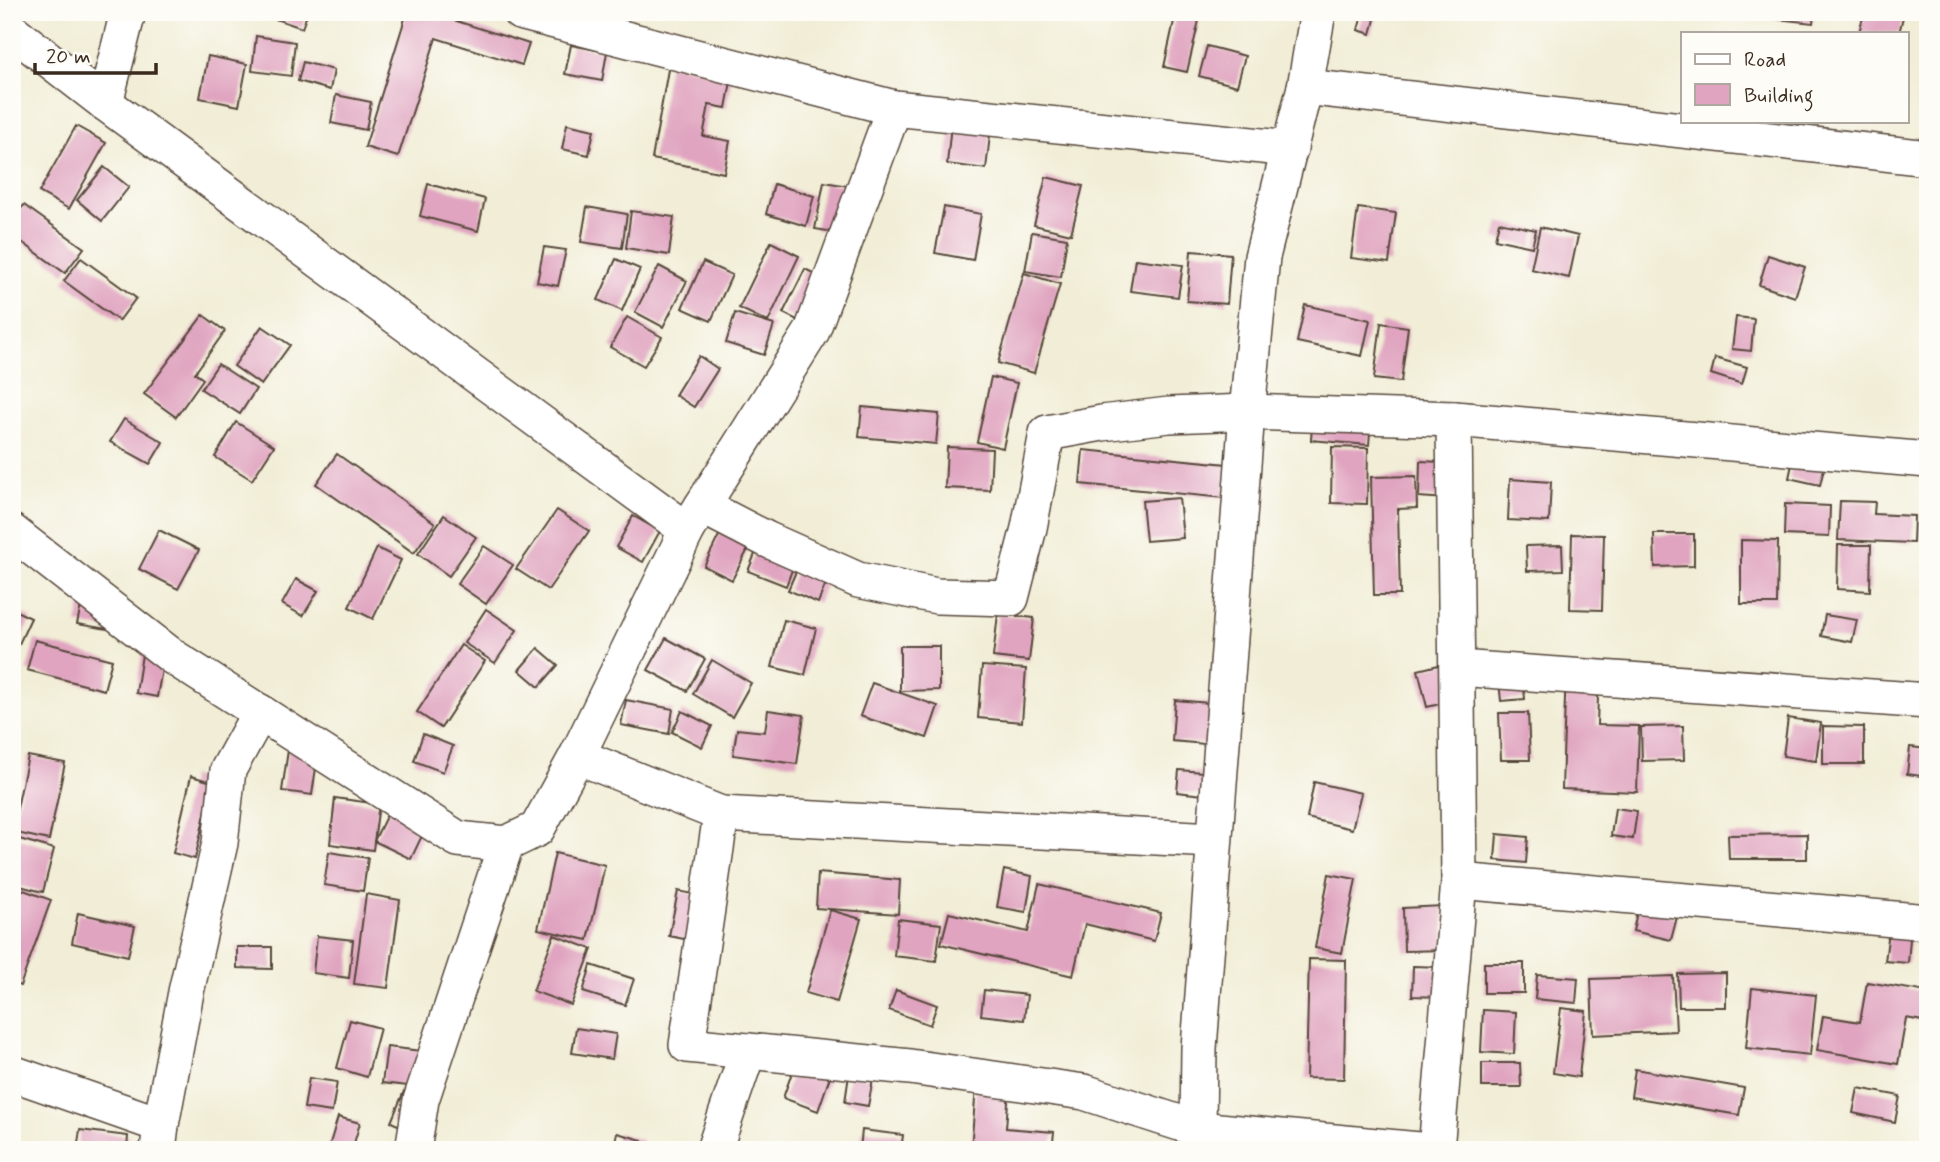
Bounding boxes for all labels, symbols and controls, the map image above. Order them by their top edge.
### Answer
scale bar [35,32,156,76]
legend [1681,32,1909,122]
text: 20 m [46,43,91,71]
text: Road [1744,46,1786,74]
text: Building [1744,82,1814,112]

